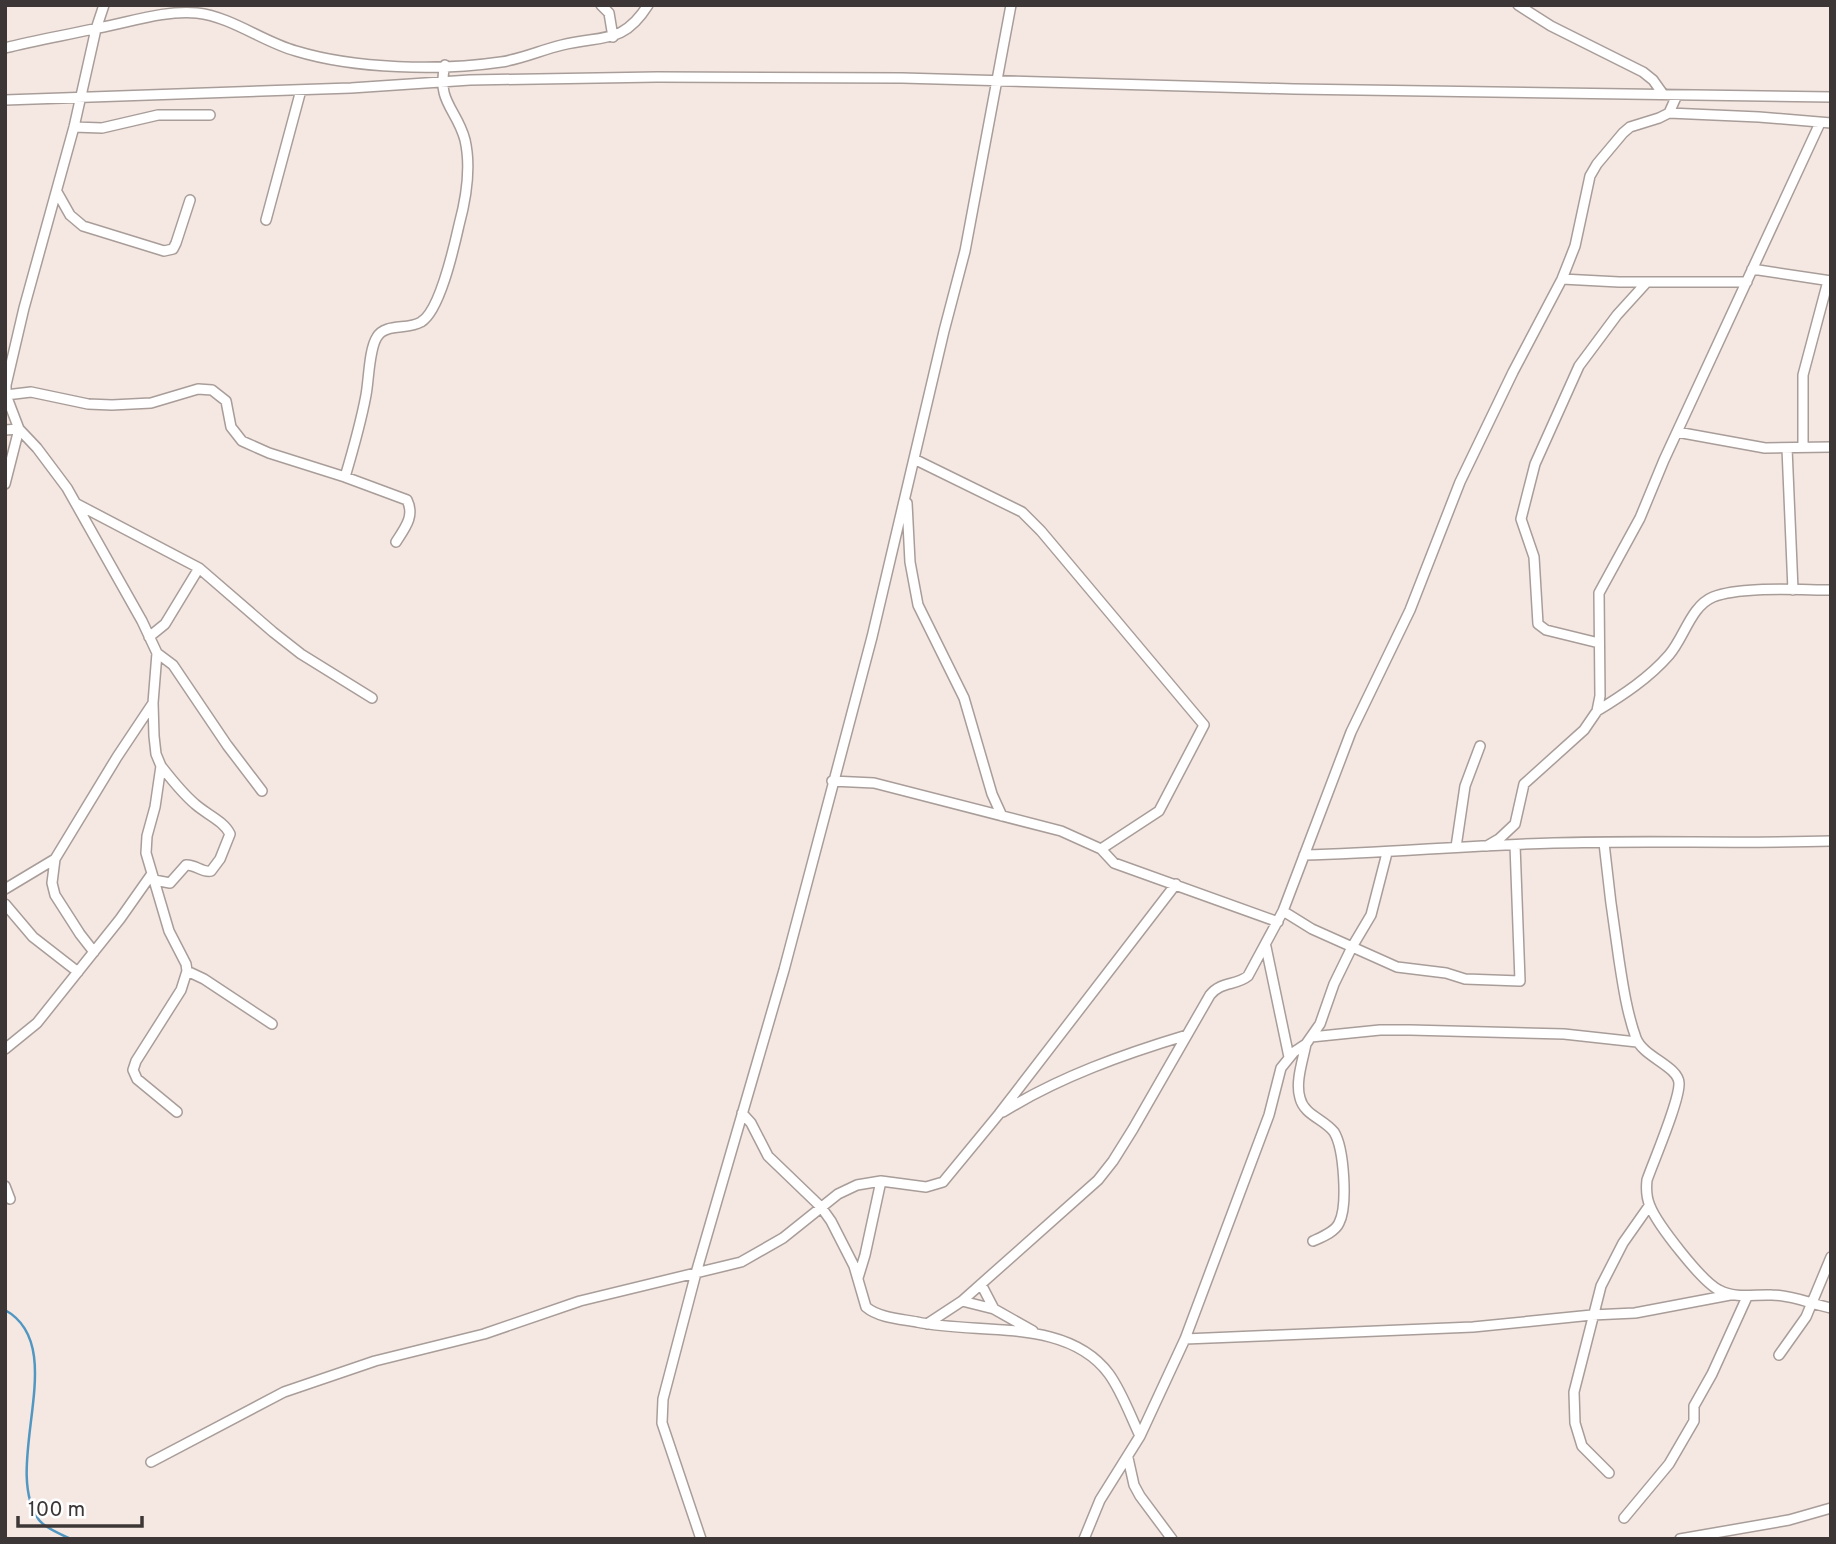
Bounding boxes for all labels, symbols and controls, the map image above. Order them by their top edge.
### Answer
scale bar [18,1484,142,1528]
text: 100 m [28,1497,85,1524]

